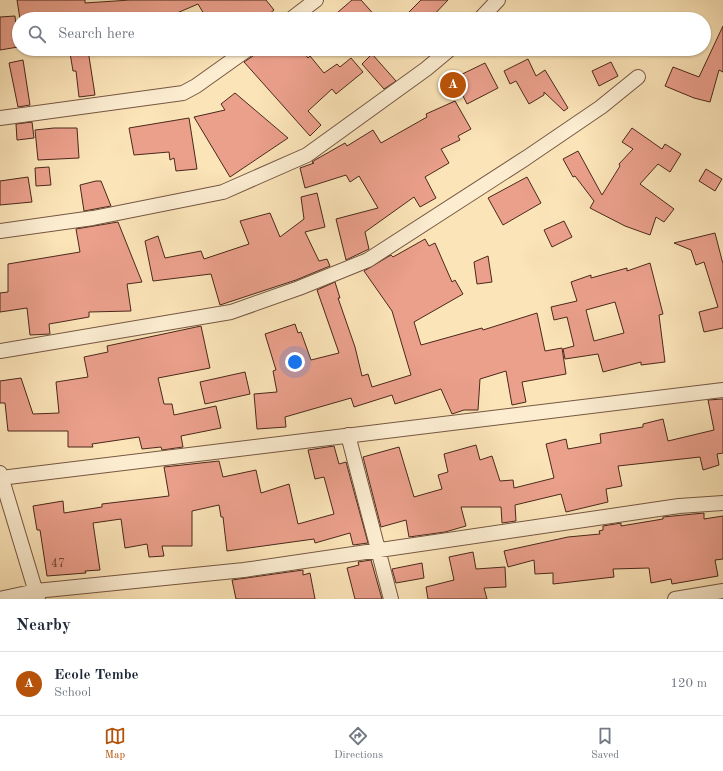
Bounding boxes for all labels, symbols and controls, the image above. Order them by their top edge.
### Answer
search box [12,12,711,56]
icon: search [26,23,48,45]
text: Search here [58,27,135,42]
pin: A [440,70,466,100]
your location [285,352,305,372]
house number: 47 [51,558,65,570]
text: Nearby [16,617,71,634]
text: Ecole Tembe [54,668,139,683]
text: A [24,677,34,690]
text: 120 m [670,677,707,690]
text: School [54,686,91,699]
tab: Map [104,725,126,763]
tab: Directions [334,725,383,763]
tab: Saved [591,725,619,763]

